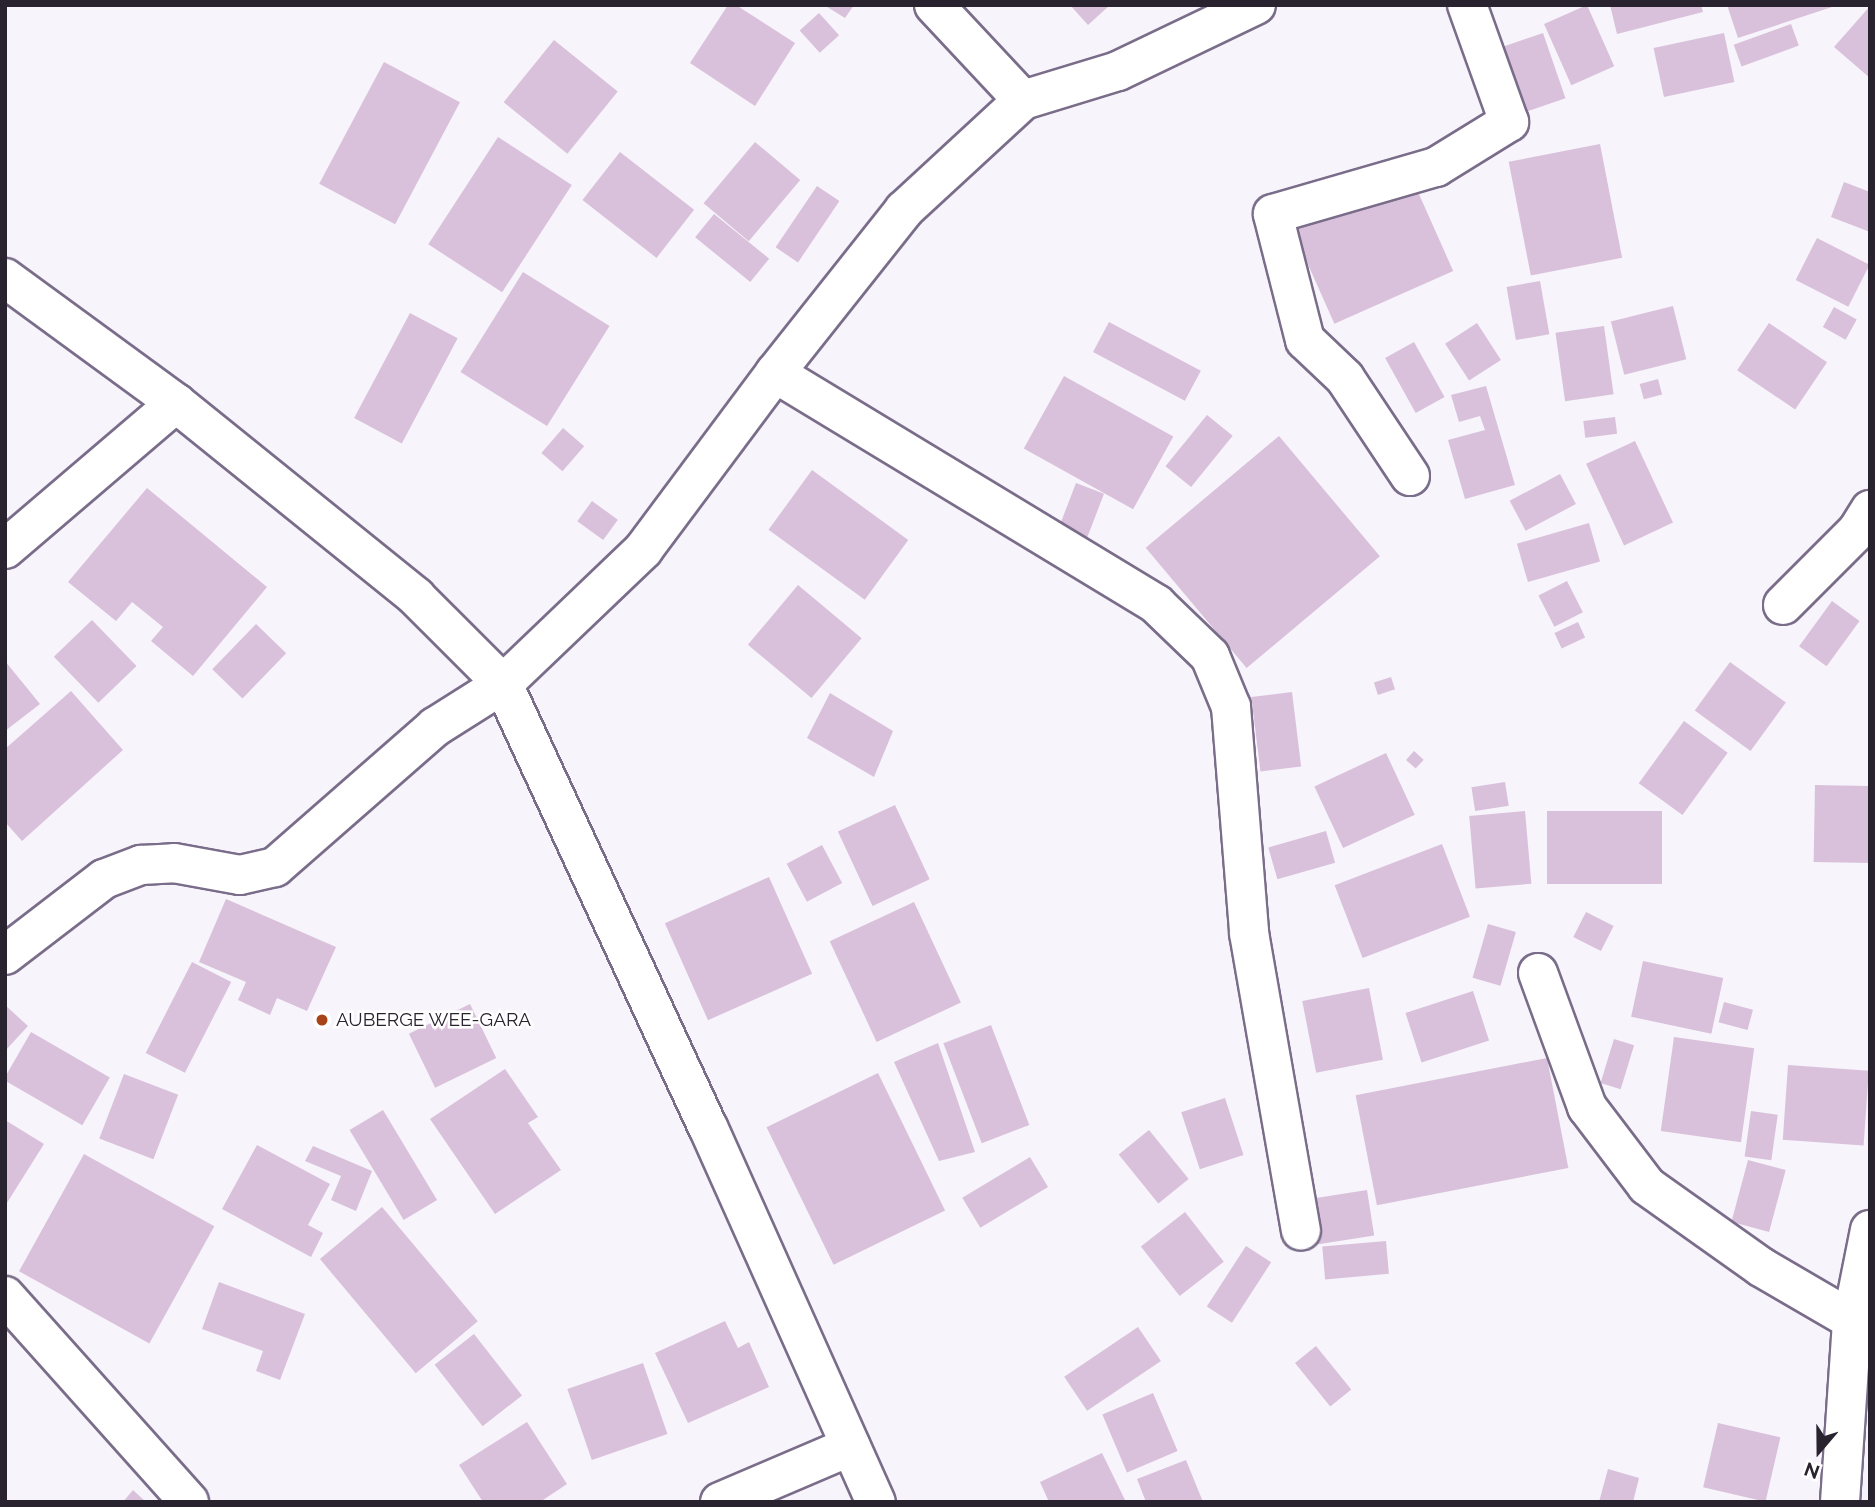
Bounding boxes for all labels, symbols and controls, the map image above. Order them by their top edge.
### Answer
place label: AUBERGE WEE-GARA [336,1009,532,1031]
marker: AUBERGE WEE-GARA [314,1012,330,1028]
north arrow [1784,1416,1854,1486]
text: N [1801,1458,1822,1484]

